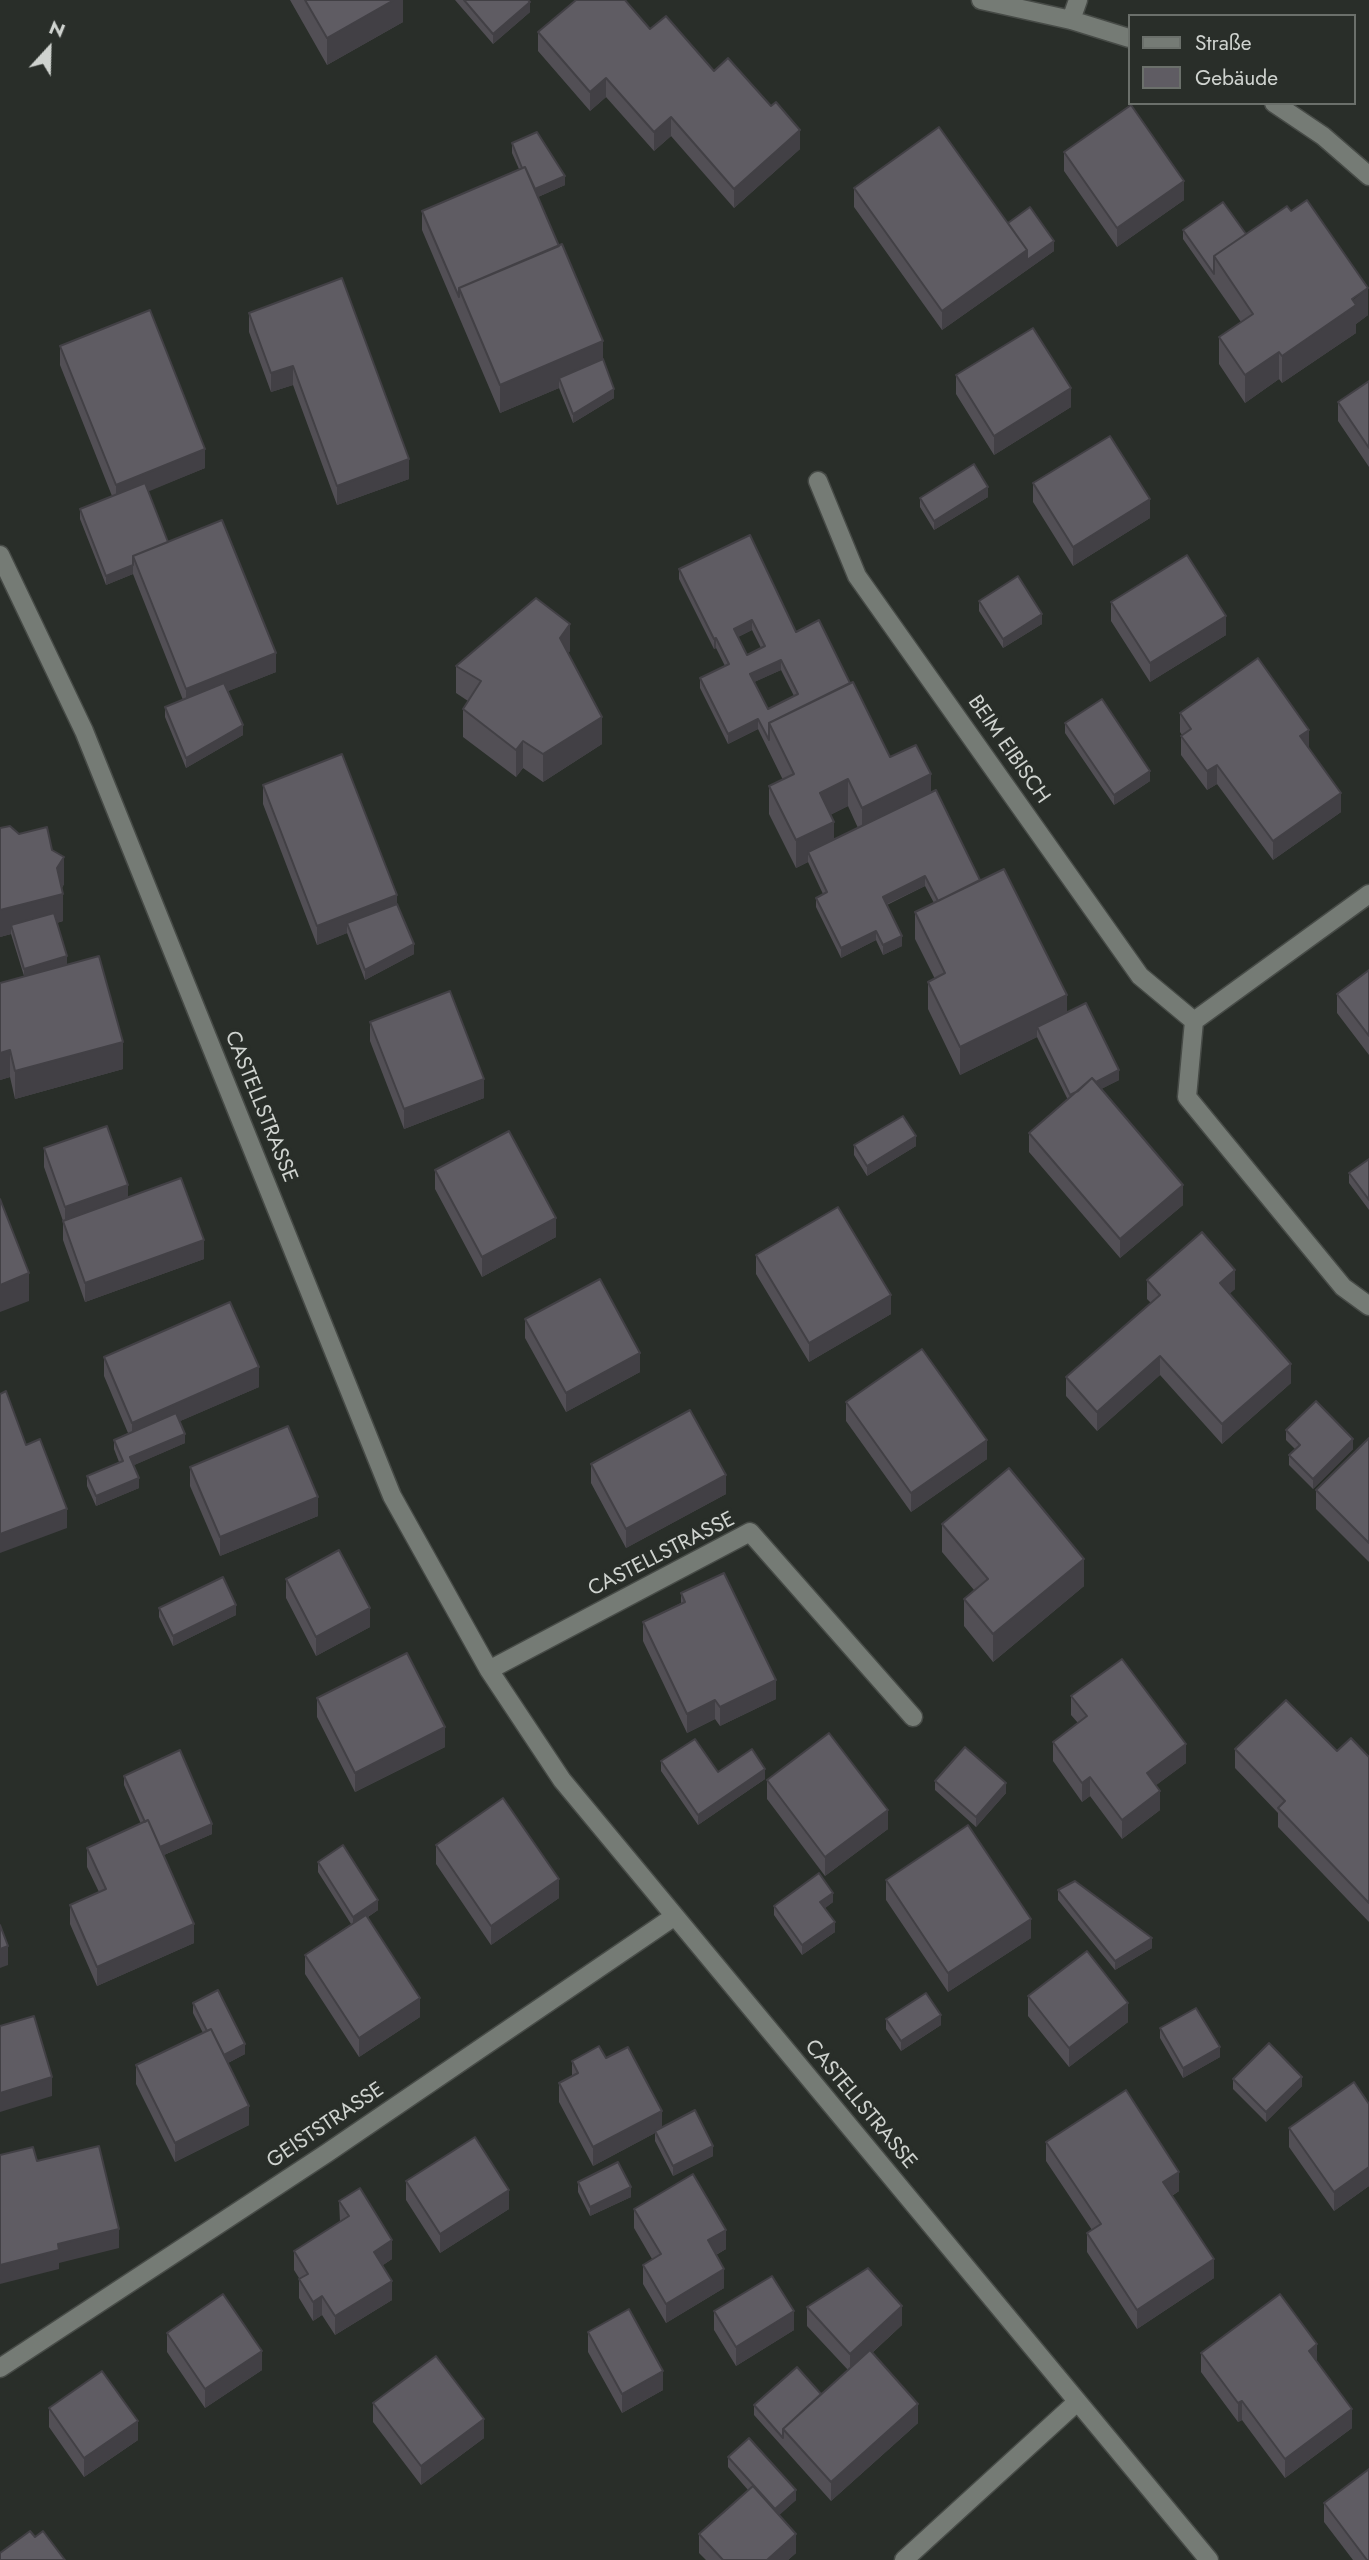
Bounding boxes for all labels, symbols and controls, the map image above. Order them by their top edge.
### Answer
north arrow [14,14,84,84]
text: N [45,14,69,44]
legend [1128,14,1355,105]
text: Straße [1195,28,1252,58]
text: Gebäude [1195,63,1278,93]
street label: BEIM EIBISCH [961,691,1055,809]
street label: CASTELLSTRASSE [218,1028,302,1186]
street label: CASTELLSTRASSE [585,1507,739,1603]
street label: CASTELLSTRASSE [799,2035,921,2175]
street label: GEISTSTRASSE [263,2078,389,2174]

